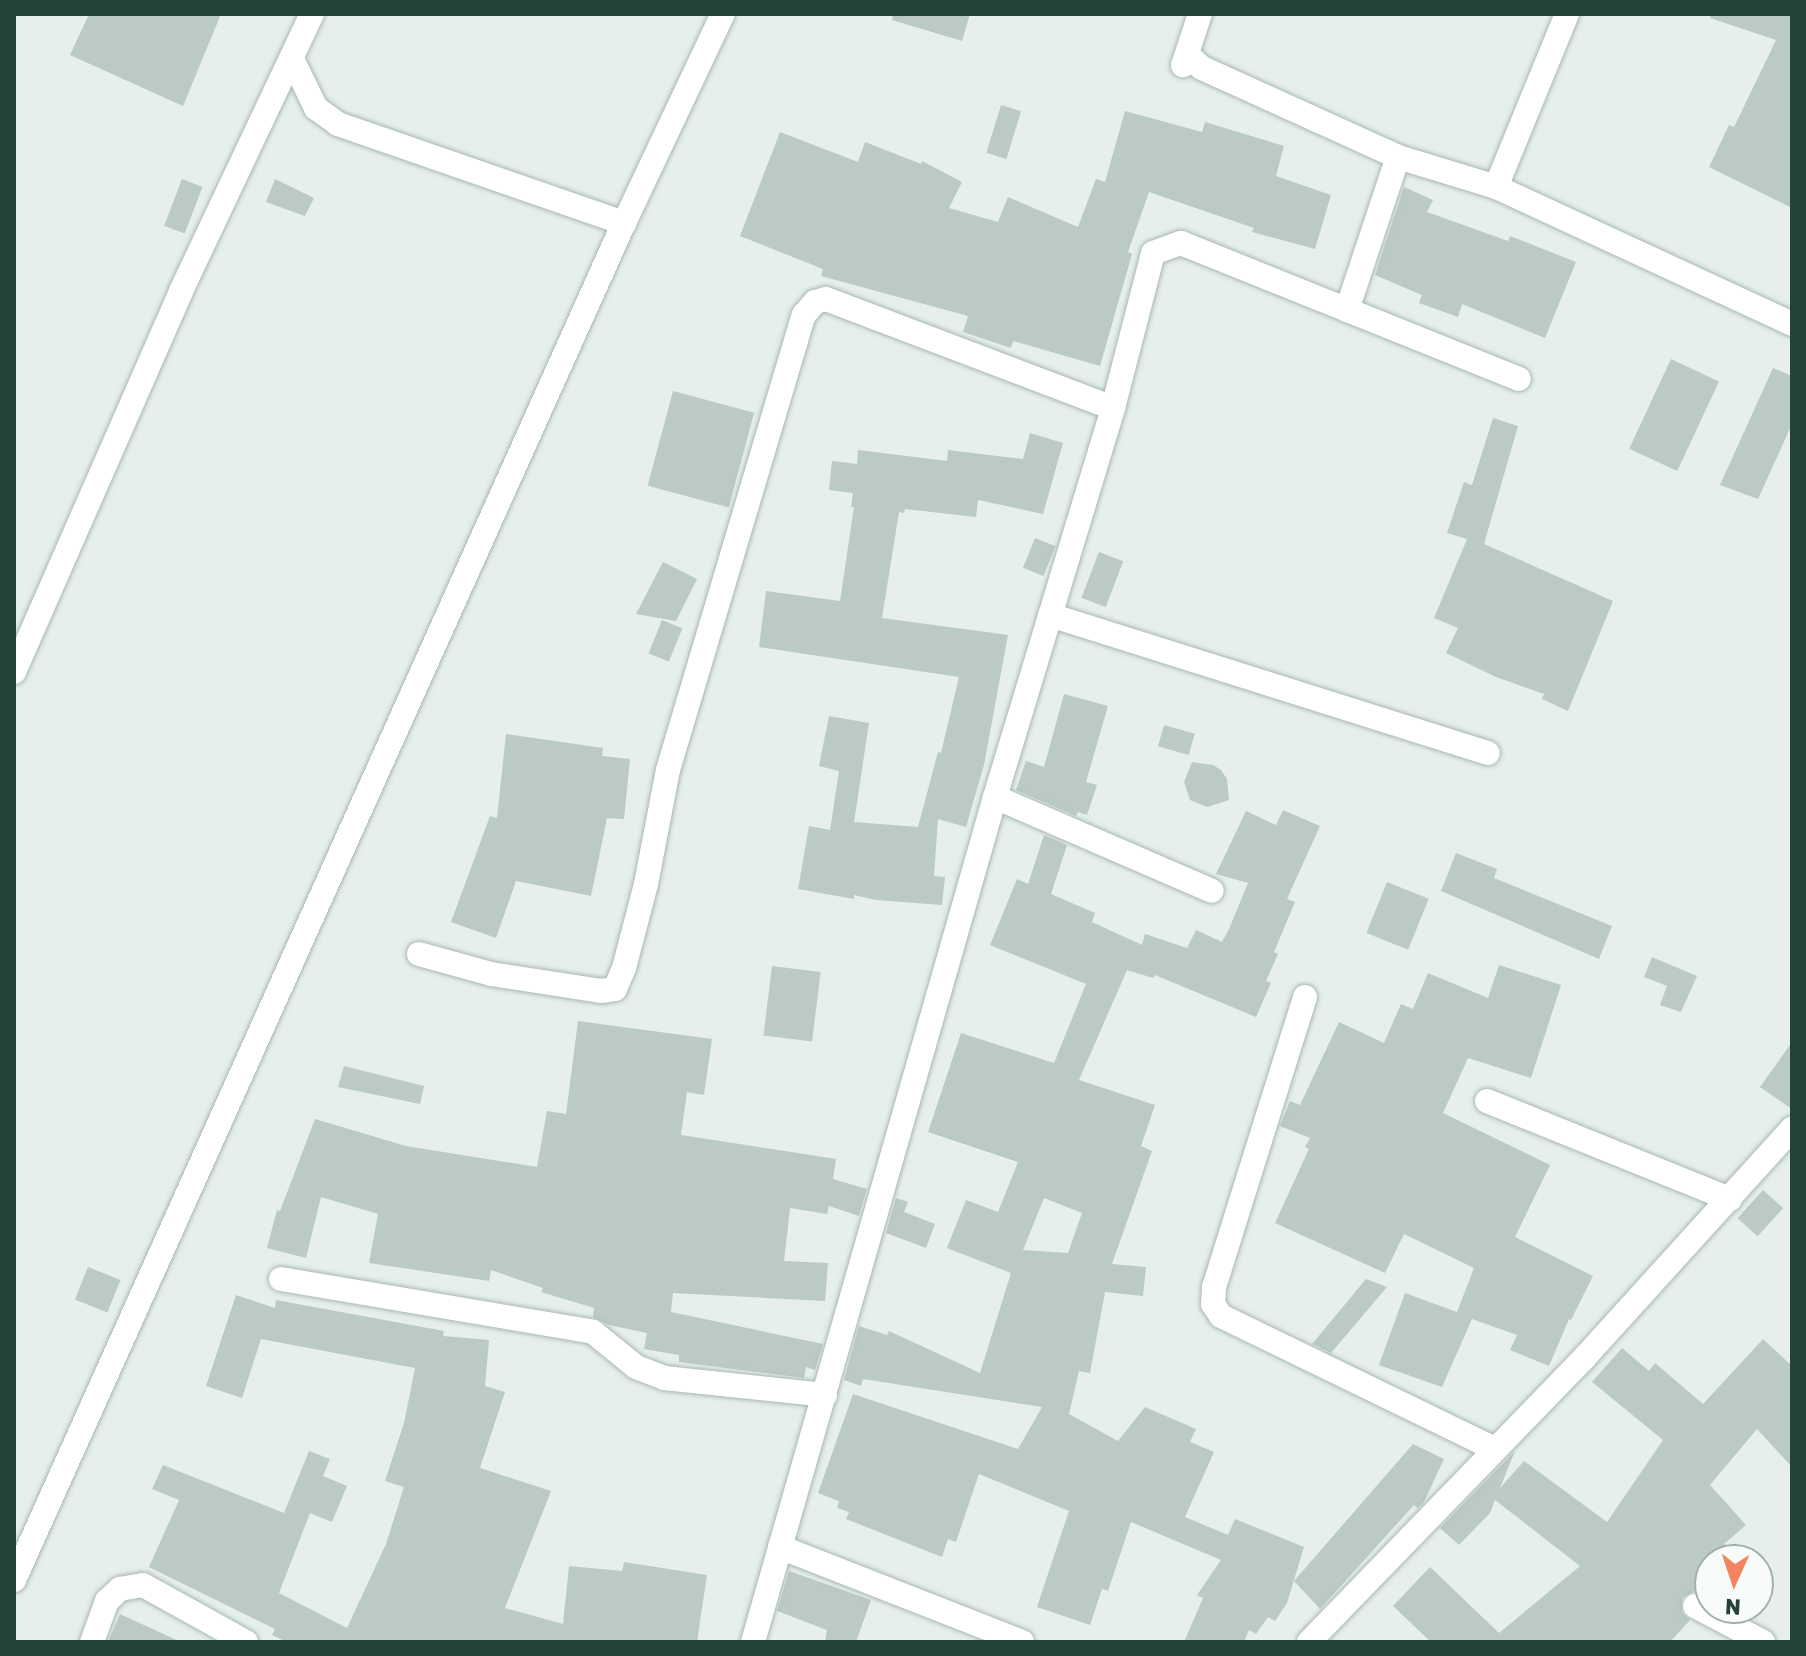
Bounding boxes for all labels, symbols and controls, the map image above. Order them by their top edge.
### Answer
north arrow [1694,1544,1774,1624]
text: N [1724,1593,1741,1620]

